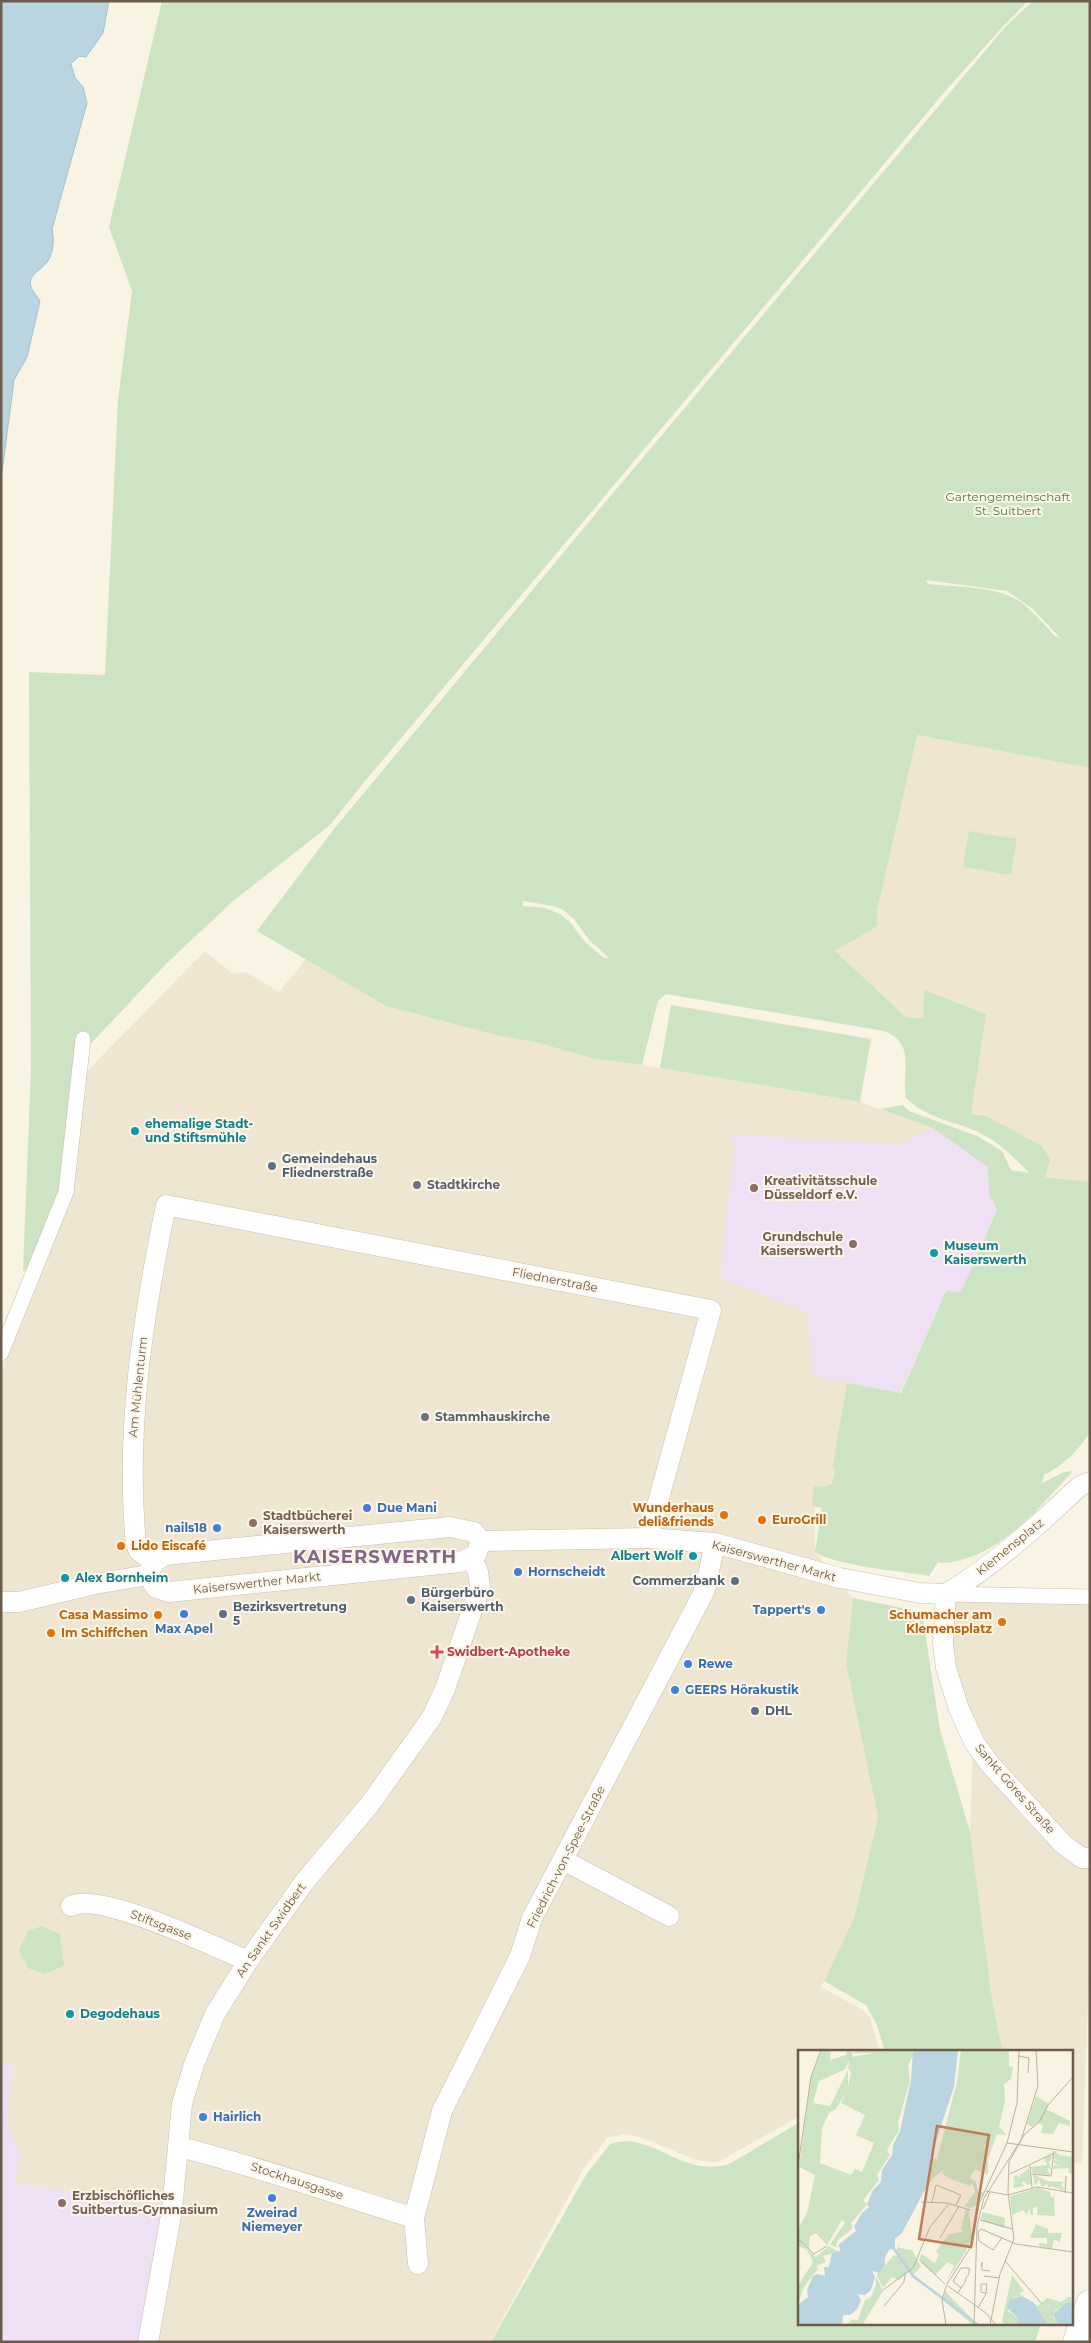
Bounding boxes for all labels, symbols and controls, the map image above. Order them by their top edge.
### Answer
park label: Gartengemeinschaft St. Suitbert [946,489,1071,518]
place label: ehemalige Stadt- und Stiftsmühle [145,1116,254,1145]
marker: ehemalige Stadt- und Stiftsmühle [129,1125,141,1137]
place label: Gemeindehaus Fliednerstraße [282,1151,378,1180]
marker: Gemeindehaus Fliednerstraße [266,1160,278,1172]
place label: Kreativitätsschule Düsseldorf e.V. [764,1173,878,1202]
place label: Stadtkirche [427,1177,501,1192]
marker: Stadtkirche [411,1179,423,1191]
marker: Kreativitätsschule Düsseldorf e.V. [748,1182,760,1194]
place label: Grundschule Kaiserswerth [760,1229,843,1258]
marker: Grundschule Kaiserswerth [847,1238,859,1250]
place label: Museum Kaiserswerth [944,1238,1027,1267]
marker: Museum Kaiserswerth [928,1247,940,1259]
street label: Fliednerstraße [511,1264,599,1295]
street label: Am Mühlenturm [125,1336,150,1438]
place label: Stammhauskirche [435,1409,550,1424]
marker: Stammhauskirche [419,1411,431,1423]
place label: Due Mani [377,1500,437,1515]
place label: Wunderhaus deli&friends [633,1500,715,1529]
marker: Due Mani [361,1502,373,1514]
place label: Stadtbücherei Kaiserswerth [263,1508,352,1537]
marker: Wunderhaus deli&friends [718,1509,730,1521]
place label: EuroGrill [772,1512,826,1527]
marker: EuroGrill [756,1514,768,1526]
street label: Klemensplatz [973,1515,1046,1578]
marker: Stadtbücherei Kaiserswerth [247,1517,259,1529]
place label: nails18 [165,1520,207,1535]
marker: nails18 [211,1522,223,1534]
street label: Kaiserswerther Markt [710,1537,838,1584]
place label: Lido Eiscafé [131,1538,207,1553]
marker: Lido Eiscafé [115,1540,127,1552]
district label: KAISERSWERTH [293,1546,457,1568]
place label: Albert Wolf [610,1548,684,1563]
marker: Albert Wolf [687,1550,699,1562]
place label: Hornscheidt [528,1564,606,1579]
marker: Hornscheidt [512,1566,524,1578]
street label: Kaiserswerther Markt [192,1568,322,1597]
place label: Alex Bornheim [74,1570,168,1585]
marker: Alex Bornheim [59,1572,71,1584]
place label: Commerzbank [632,1573,725,1588]
marker: Commerzbank [729,1575,741,1587]
place label: Bürgerbüro Kaiserswerth [421,1585,504,1614]
marker: Bürgerbüro Kaiserswerth [405,1594,417,1606]
place label: Bezirksvertretung 5 [233,1599,347,1628]
place label: Tappert's [753,1602,812,1617]
marker: Tappert's [815,1604,827,1616]
place label: Casa Massimo [59,1607,148,1622]
place label: Schumacher am Klemensplatz [889,1607,992,1636]
marker: Max Apel [178,1608,190,1620]
marker: Bezirksvertretung 5 [217,1608,229,1620]
marker: Casa Massimo [152,1609,164,1621]
marker: Schumacher am Klemensplatz [996,1616,1008,1628]
place label: Max Apel [155,1621,213,1636]
place label: Im Schiffchen [61,1625,148,1640]
marker: Im Schiffchen [45,1627,57,1639]
place label: Swidbert-Apotheke [447,1644,570,1659]
marker: Swidbert-Apotheke [431,1646,443,1658]
place label: Rewe [698,1656,733,1671]
marker: Rewe [682,1658,694,1670]
place label: GEERS Hörakustik [685,1682,799,1697]
marker: GEERS Hörakustik [669,1684,681,1696]
place label: DHL [765,1703,793,1718]
marker: DHL [749,1705,761,1717]
street label: Sankt Göres Straße [972,1741,1059,1837]
street label: Friedrich-von-Spee-Straße [523,1783,608,1930]
street label: An Sankt Swidbert [232,1879,309,1980]
street label: Stiftsgasse [128,1906,194,1943]
place label: Degodehaus [80,2006,161,2021]
marker: Degodehaus [64,2008,76,2020]
inset map [798,2050,1074,2326]
place label: Hairlich [213,2109,261,2124]
marker: Hairlich [197,2111,209,2123]
street label: Stockhausgasse [249,2158,345,2203]
place label: Erzbischöfliches Suitbertus-Gymnasium [72,2188,218,2217]
marker: Zweirad Niemeyer [266,2192,278,2204]
marker: Erzbischöfliches Suitbertus-Gymnasium [56,2197,68,2209]
place label: Zweirad Niemeyer [242,2205,302,2234]

